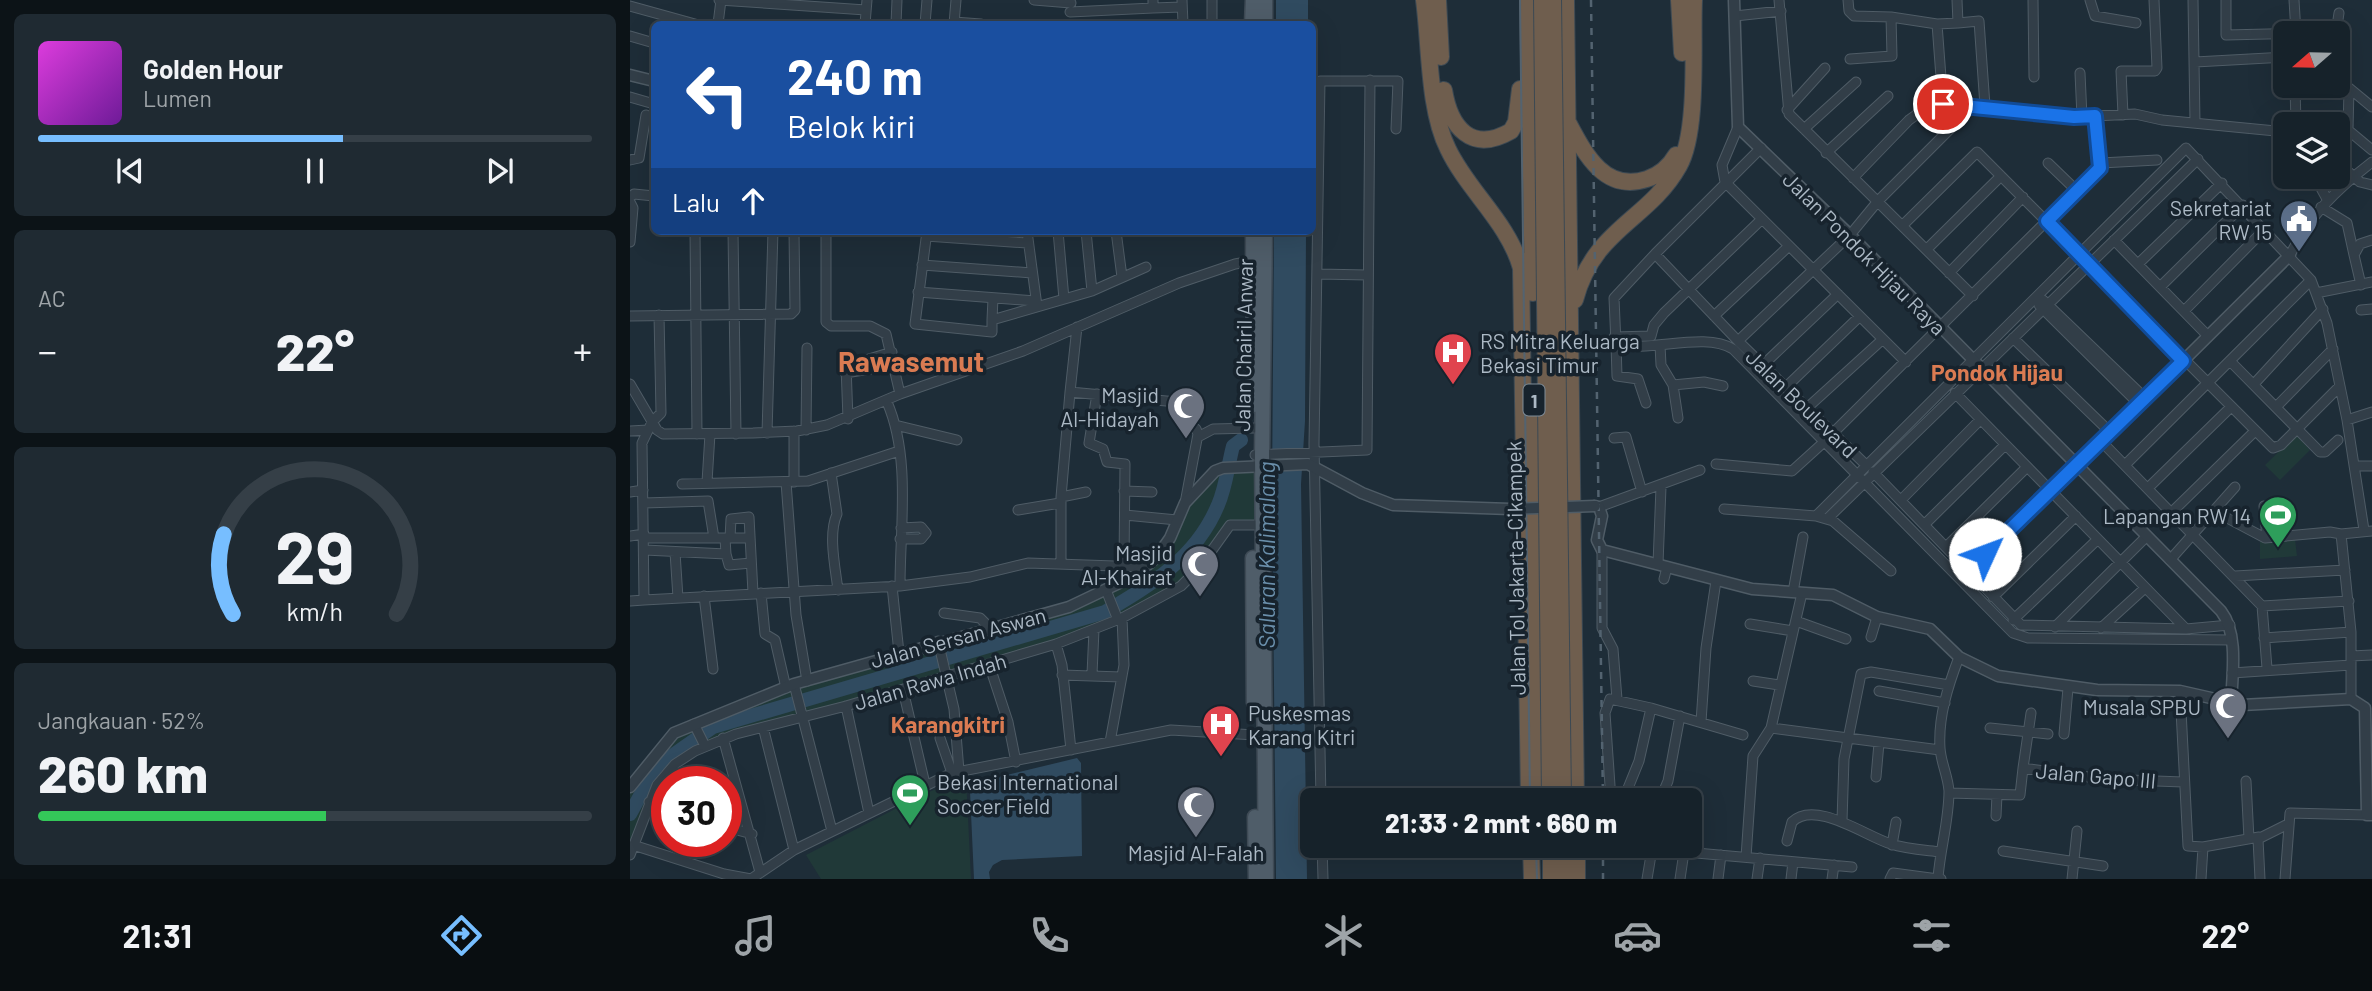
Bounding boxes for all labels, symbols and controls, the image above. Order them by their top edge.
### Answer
north arrow [2273,21,2350,98]
map controls [2273,21,2350,189]
text: 240 m [787,46,923,105]
icon: left [672,49,763,140]
text: Golden Hour [143,53,283,84]
pin [1913,74,1973,134]
text: Lumen [143,84,212,112]
icon: arrive [1924,85,1962,123]
text: Belok kiri [787,106,915,144]
button: layers [2273,112,2350,189]
icon: previous [111,152,149,190]
icon: pause [296,152,334,190]
icon: next [481,152,519,190]
street label: Jalan Pondok Hijau Raya [1778,166,1952,340]
icon: ahead [734,182,772,220]
text: Lalu [672,186,720,217]
place label: Sekretariat RW 15 [2170,195,2272,244]
public building icon: Sekretariat RW 15 [2278,198,2320,253]
street label: Jalan Chairil Anwar [1229,258,1257,432]
text: AC [38,284,66,312]
text: 22° [276,319,354,381]
text: − [38,327,57,373]
text: + [573,327,592,373]
place label: RS Mitra Keluarga Bekasi Timur [1480,328,1640,377]
hospital icon: RS Mitra Keluarga Bekasi Timur [1432,331,1474,386]
district label: Rawasemut [838,344,984,378]
street label: Jalan Boulevard [1741,344,1863,462]
district label: Pondok Hijau [1931,358,2063,386]
place label: Masjid Al-Hidayah [1060,382,1159,431]
road number: 1 [1524,384,1544,416]
mosque icon: Masjid Al-Hidayah [1165,385,1207,440]
street label: Jalan Tol Jakarta–Cikampek [1500,441,1530,695]
water label: Saluran Kalimalang [1252,461,1280,649]
sports icon: Lapangan RW 14 [2257,494,2299,549]
place label: Lapangan RW 14 [2103,503,2251,528]
text: 29 [275,511,355,599]
position arrow [1948,517,2022,591]
place label: Masjid Al-Khairat [1081,540,1173,589]
mosque icon: Masjid Al-Khairat [1179,543,1221,598]
text: km/h [287,595,343,625]
street label: Jalan Sersan Aswan [868,602,1048,672]
street label: Jalan Rawa Indah [851,647,1009,715]
mosque icon: Musala SPBU [2207,685,2249,740]
place label: Musala SPBU [2083,694,2201,719]
place label: Puskesmas Karang Kitri [1248,700,1355,749]
hospital icon: Puskesmas Karang Kitri [1200,703,1242,758]
text: Jangkauan · 52% [38,706,205,734]
district label: Karangkitri [891,710,1005,738]
text: 260 km [38,741,208,803]
street label: Jalan Gapo III [2035,757,2157,793]
speed limit sign: 30 [651,766,742,857]
place label: Bekasi International Soccer Field [937,769,1118,818]
sports icon: Bekasi International Soccer Field [889,772,931,827]
mosque icon: Masjid Al-Falah [1175,784,1217,839]
text: 21:33 · 2 mnt · 660 m [1385,807,1617,838]
place label: Masjid Al-Falah [1128,840,1264,865]
icon: directions [437,911,486,960]
icon: music [731,911,780,960]
icon: phone [1025,911,1074,960]
icon: climate [1319,911,1368,960]
icon: car [1613,911,1662,960]
icon: filters [1907,911,1956,960]
text: 21:31 [123,916,192,954]
text: 22° [2202,916,2249,954]

